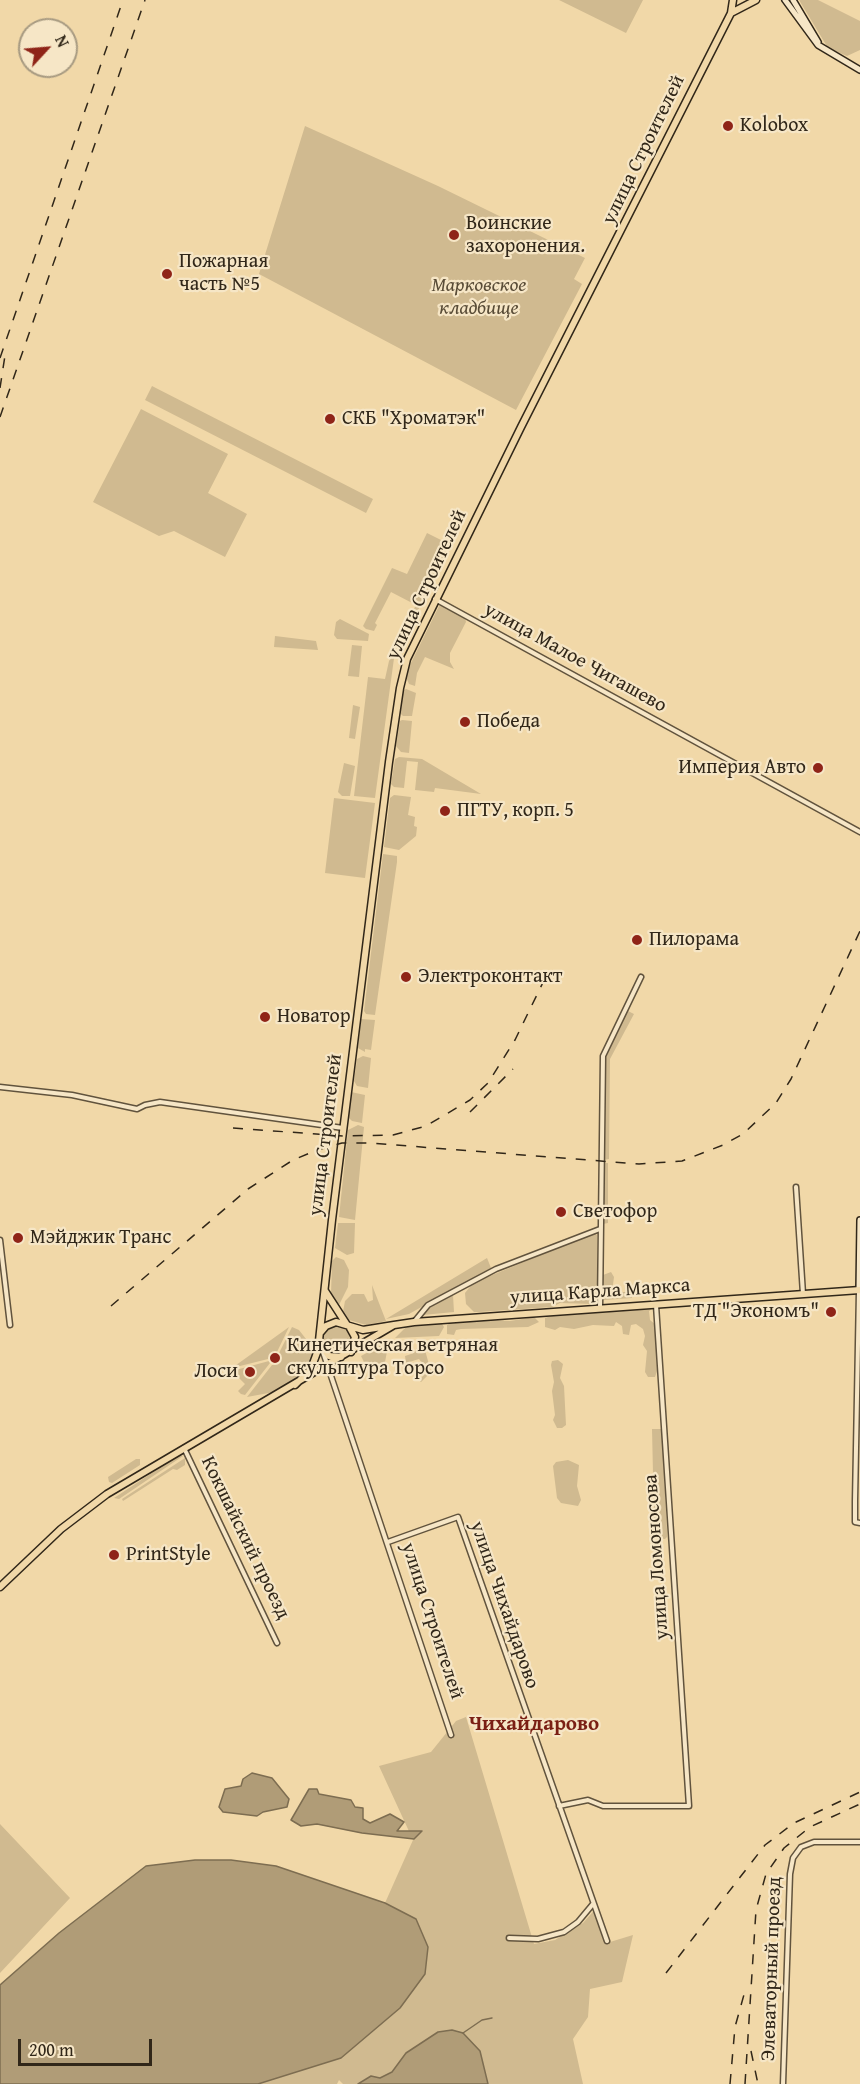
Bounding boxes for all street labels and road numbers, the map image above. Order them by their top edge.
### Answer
street label: улица Строителей [597,71,691,229]
street label: улица Строителей [382,506,472,664]
street label: улица Малое Чигашево [479,598,671,718]
street label: улица Строителей [304,1053,348,1217]
street label: улица Карла Маркса [509,1274,691,1310]
street label: Кокшайский проезд [195,1453,295,1623]
street label: улица Ломоносова [639,1473,675,1641]
street label: улица Чихайдарово [464,1518,544,1692]
street label: улица Строителей [395,1540,469,1702]
street label: Элеваторный проезд [757,1876,787,2062]

